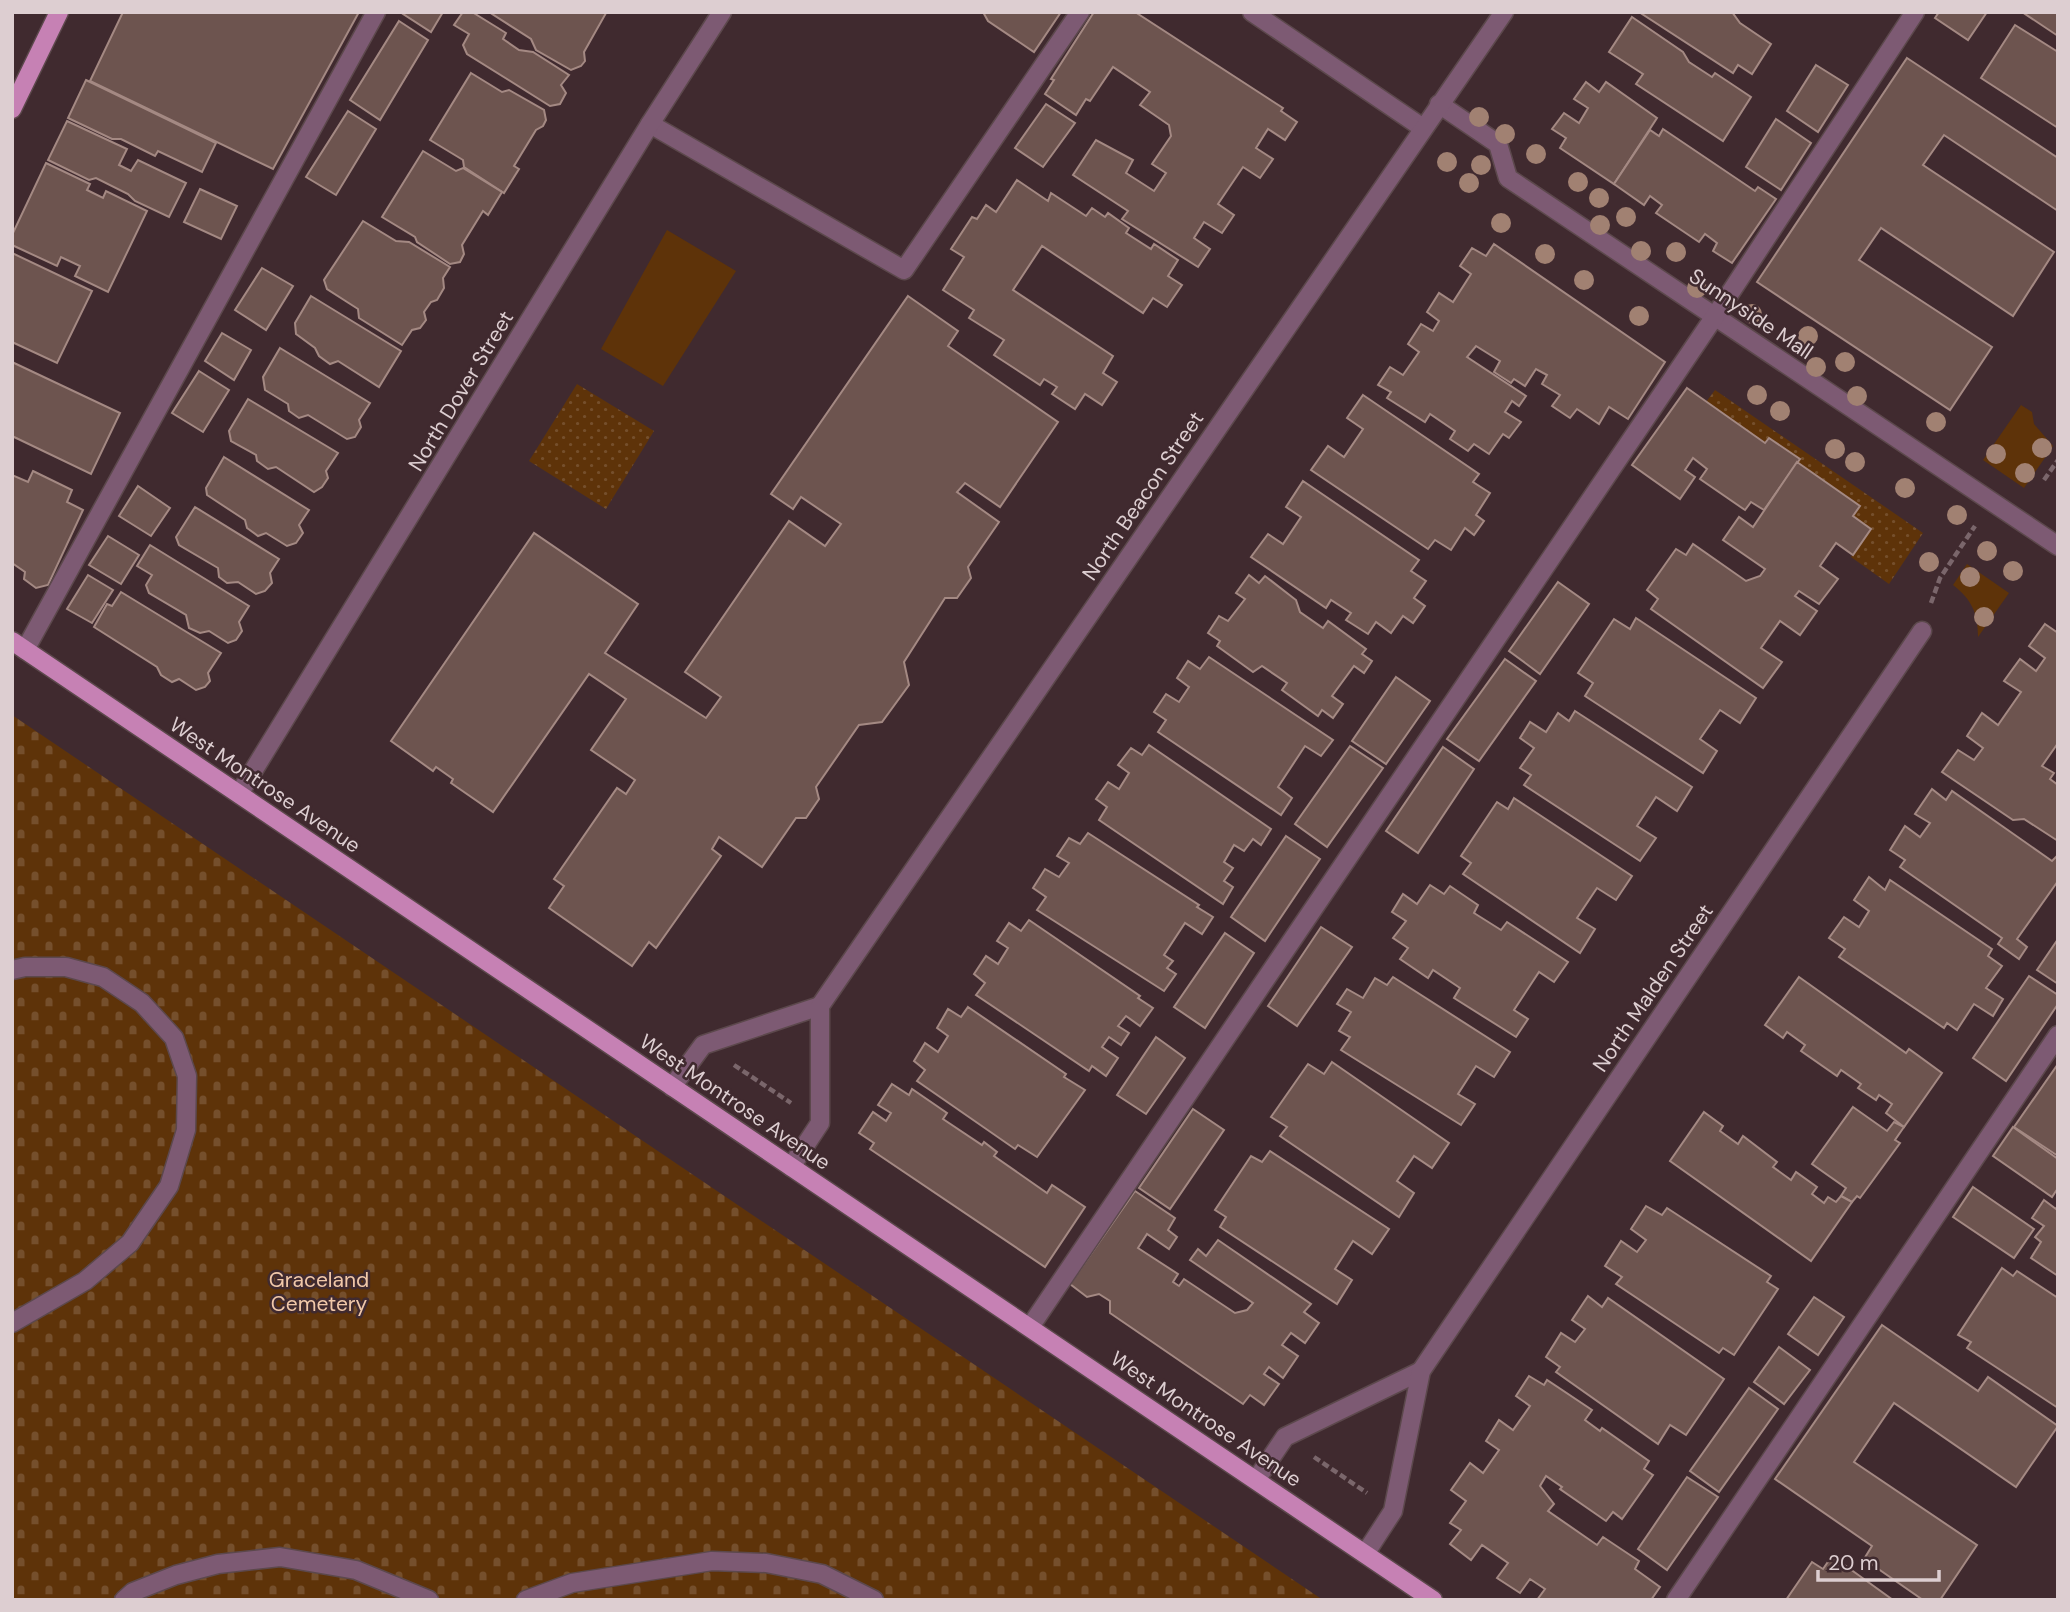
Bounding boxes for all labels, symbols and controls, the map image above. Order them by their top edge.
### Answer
street label: Sunnyside Mall [1684,262,1818,366]
street label: North Dover Street [402,306,520,476]
street label: North Beacon Street [1076,406,1210,586]
street label: West Montrose Avenue [164,711,366,859]
street label: North Malden Street [1586,899,1720,1077]
street label: West Montrose Avenue [634,1028,836,1176]
park label: Graceland Cemetery [269,1266,369,1318]
street label: West Montrose Avenue [1105,1345,1307,1493]
scale bar [1818,1538,1939,1582]
text: 20 m [1828,1549,1879,1577]

